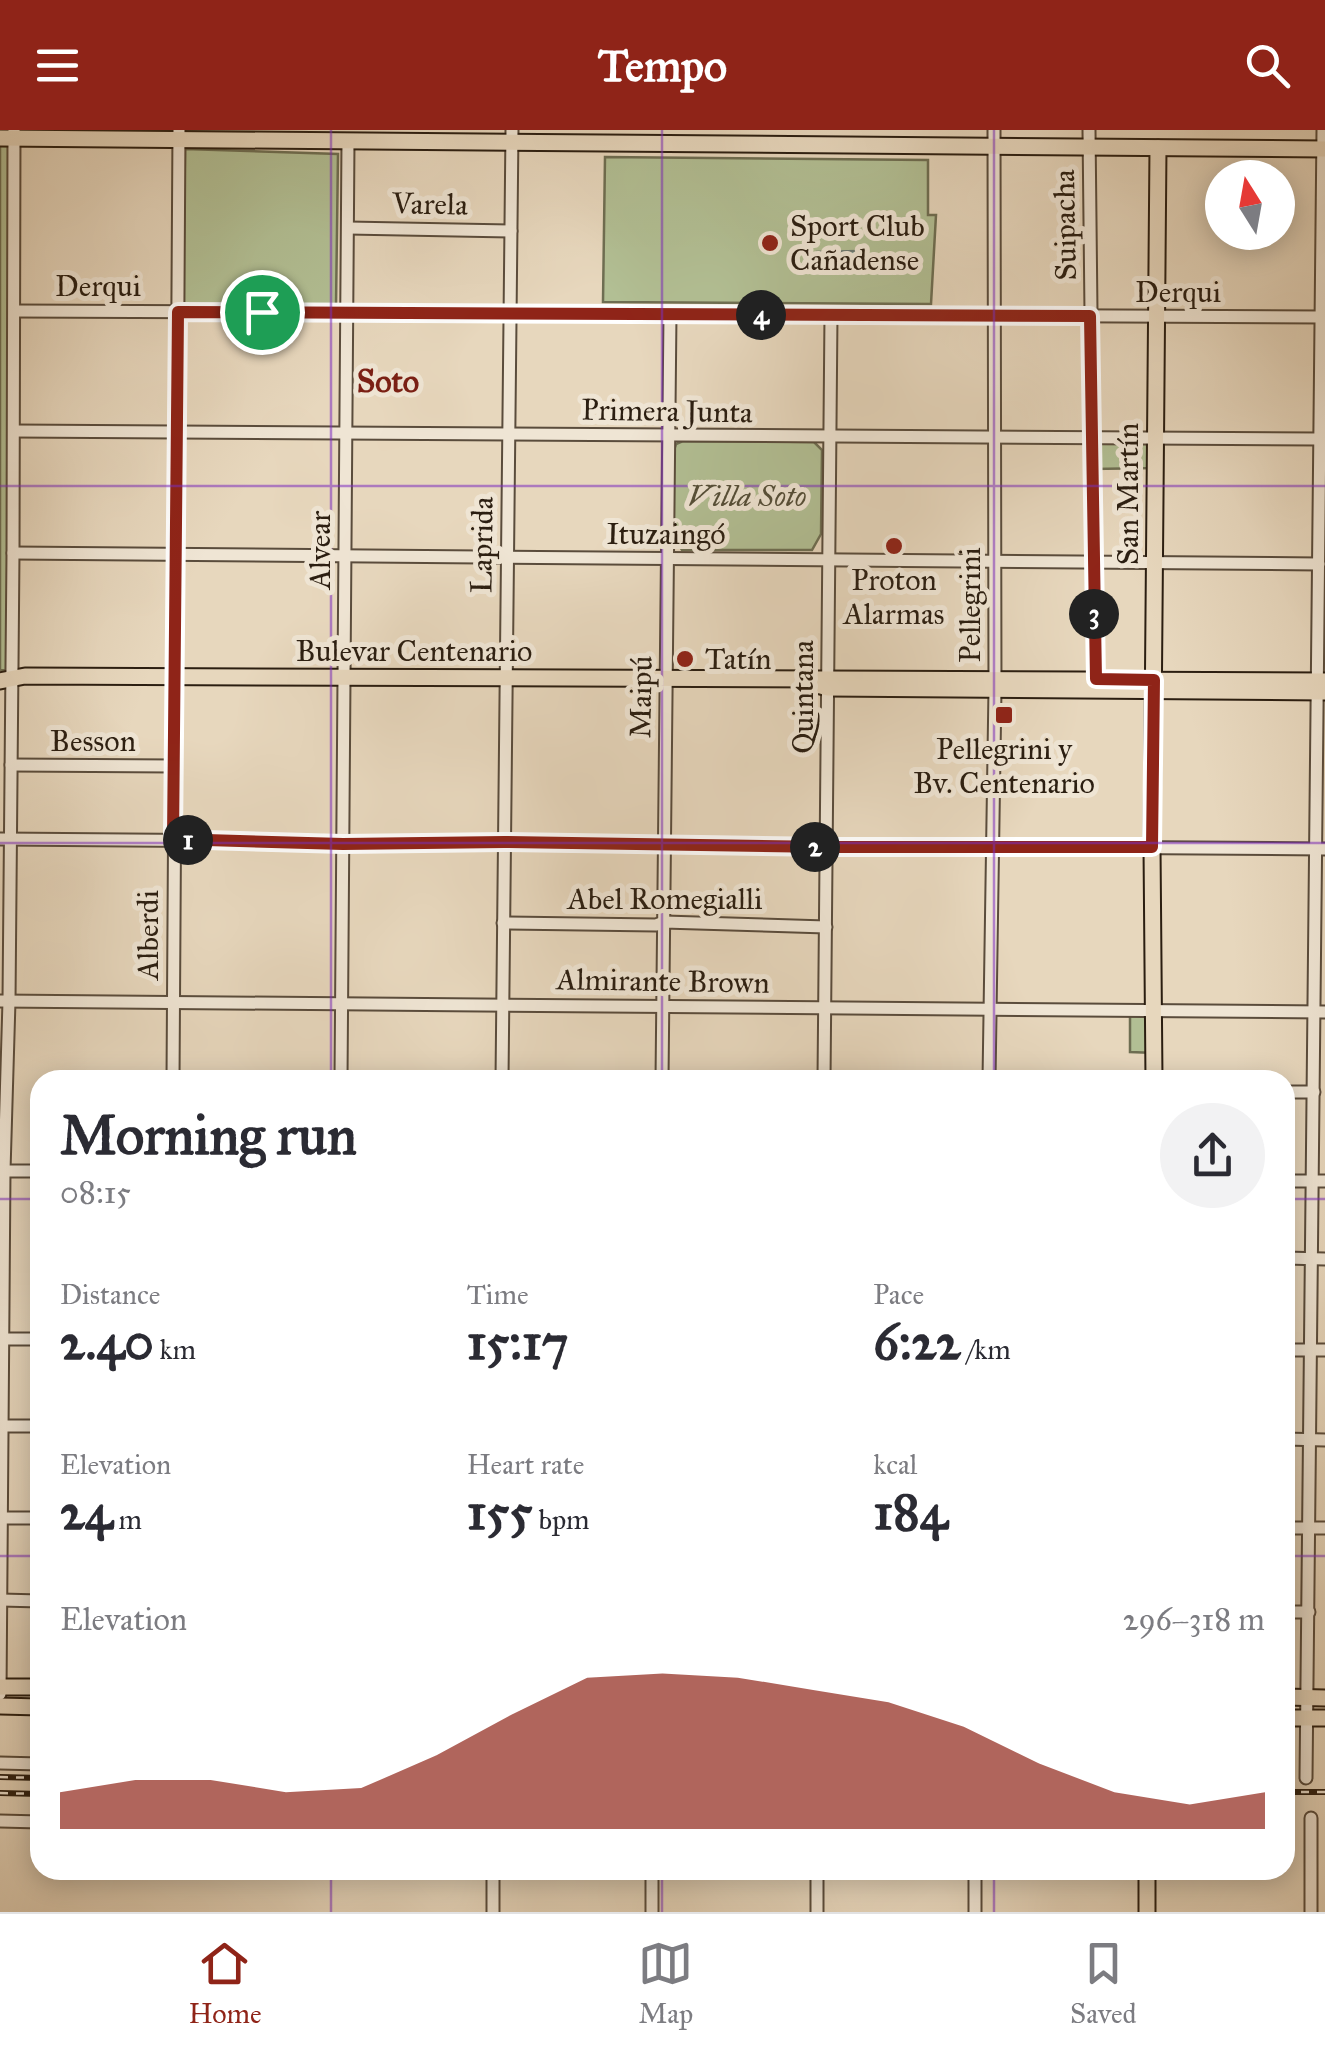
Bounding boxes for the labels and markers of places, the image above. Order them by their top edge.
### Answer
place label: Sport Club Cañadense [790,208,925,278]
marker: Sport Club Cañadense [759,232,781,254]
pin [220,270,305,355]
pin: 4 [736,290,786,340]
marker: Proton Alarmas [883,535,905,557]
place label: Proton Alarmas [841,562,945,632]
pin: 3 [1069,589,1119,639]
place label: Tatín [705,641,772,677]
marker: Tatín [674,648,696,670]
marker: Pellegrini y Bv. Centenario [993,704,1015,726]
place label: Pellegrini y Bv. Centenario [913,731,1095,801]
pin: 1 [163,815,213,865]
pin: 2 [790,822,840,872]

